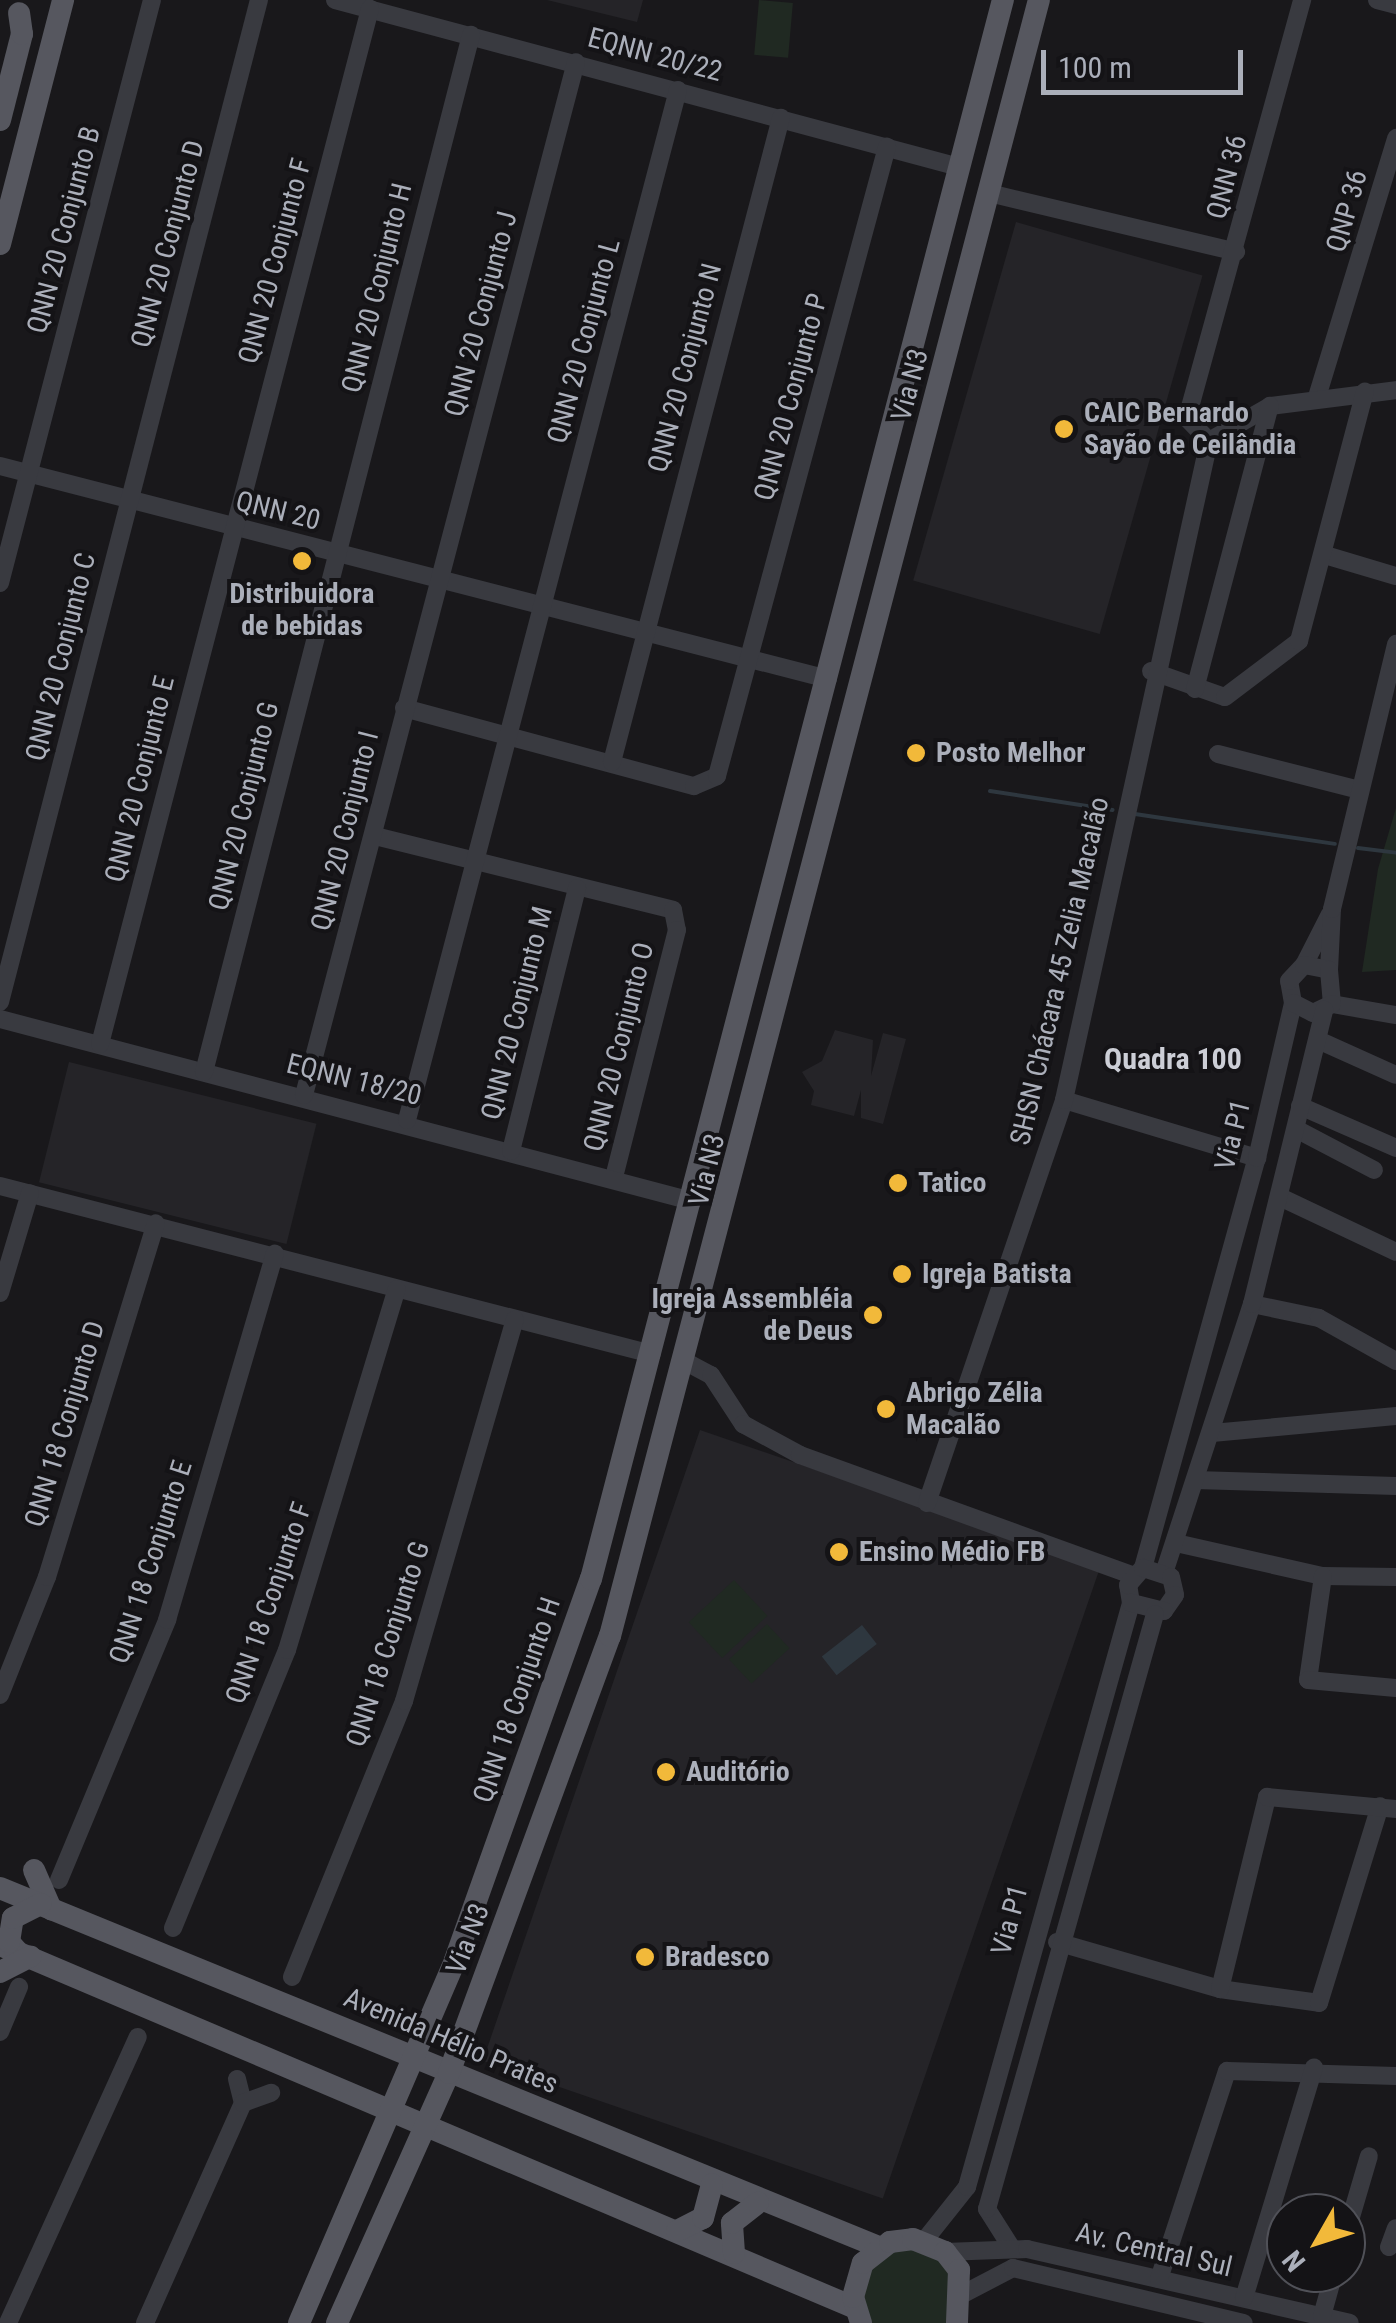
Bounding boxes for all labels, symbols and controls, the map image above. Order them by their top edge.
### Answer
street label: EQNN 20/22 [584,21,726,89]
scale bar [1046,30,1248,92]
text: 100 m [1058,50,1132,85]
street label: QNN 20 Conjunto B [20,123,108,337]
street label: QNN 36 [1200,131,1254,223]
street label: QNN 20 Conjunto D [124,137,212,351]
street label: QNN 20 Conjunto F [231,155,319,367]
street label: QNP 36 [1319,166,1375,256]
street label: QNN 20 Conjunto H [335,180,419,396]
street label: QNN 20 Conjunto J [437,208,525,420]
street label: QNN 20 Conjunto L [541,235,627,447]
street label: QNN 20 Conjunto N [641,260,729,476]
street label: QNN 20 Conjunto P [747,290,835,504]
street label: Via N3 [884,345,936,425]
place label: CAIC Bernardo Sayão de Ceilândia [1084,396,1296,462]
marker: CAIC Bernardo Sayão de Ceilândia [1053,418,1075,440]
street label: QNN 20 [232,484,324,538]
street label: QNN 20 Conjunto C [19,549,103,765]
marker: Distribuidora de bebidas [291,550,313,572]
place label: Distribuidora de bebidas [229,577,375,643]
street label: QNN 20 Conjunto E [98,672,182,886]
street label: QNN 20 Conjunto G [202,698,286,914]
street label: QNN 20 Conjunto I [304,728,386,934]
place label: Posto Melhor [936,736,1086,770]
marker: Posto Melhor [905,742,927,764]
street label: SHSN Chácara 45 Zelia Macalão [1004,794,1116,1148]
street label: QNN 20 Conjunto M [474,903,560,1123]
street label: QNN 20 Conjunto O [577,939,661,1155]
district label: Quadra 100 [1104,1041,1242,1077]
street label: EQNN 18/20 [283,1047,425,1113]
street label: Via P1 [1208,1096,1258,1174]
street label: Via N3 [682,1130,732,1210]
place label: Tatico [918,1166,987,1200]
marker: Tatico [887,1172,909,1194]
place label: Igreja Batista [922,1257,1072,1291]
marker: Igreja Batista [891,1263,913,1285]
place label: Igreja Assembléia de Deus [652,1282,853,1348]
marker: Igreja Assembléia de Deus [862,1304,884,1326]
street label: QNN 18 Conjunto D [18,1317,112,1531]
place label: Abrigo Zélia Macalão [906,1376,1043,1442]
marker: Abrigo Zélia Macalão [875,1398,897,1420]
street label: QNN 18 Conjunto E [102,1456,200,1668]
street label: QNN 18 Conjunto F [219,1498,319,1708]
place label: Ensino Médio FB [859,1535,1045,1569]
street label: QNN 18 Conjunto G [339,1537,437,1751]
marker: Ensino Médio FB [828,1541,850,1563]
street label: QNN 18 Conjunto H [466,1593,568,1807]
place label: Auditório [686,1755,790,1789]
marker: Auditório [655,1761,677,1783]
street label: Via P1 [985,1881,1035,1959]
street label: Via N3 [439,1899,497,1979]
place label: Bradesco [665,1940,770,1974]
marker: Bradesco [634,1946,656,1968]
street label: Avenida Hélio Prates [339,1981,563,2101]
north arrow [1266,2193,1366,2293]
street label: Av. Central Sul [1073,2216,1235,2284]
text: N [1276,2244,1312,2278]

